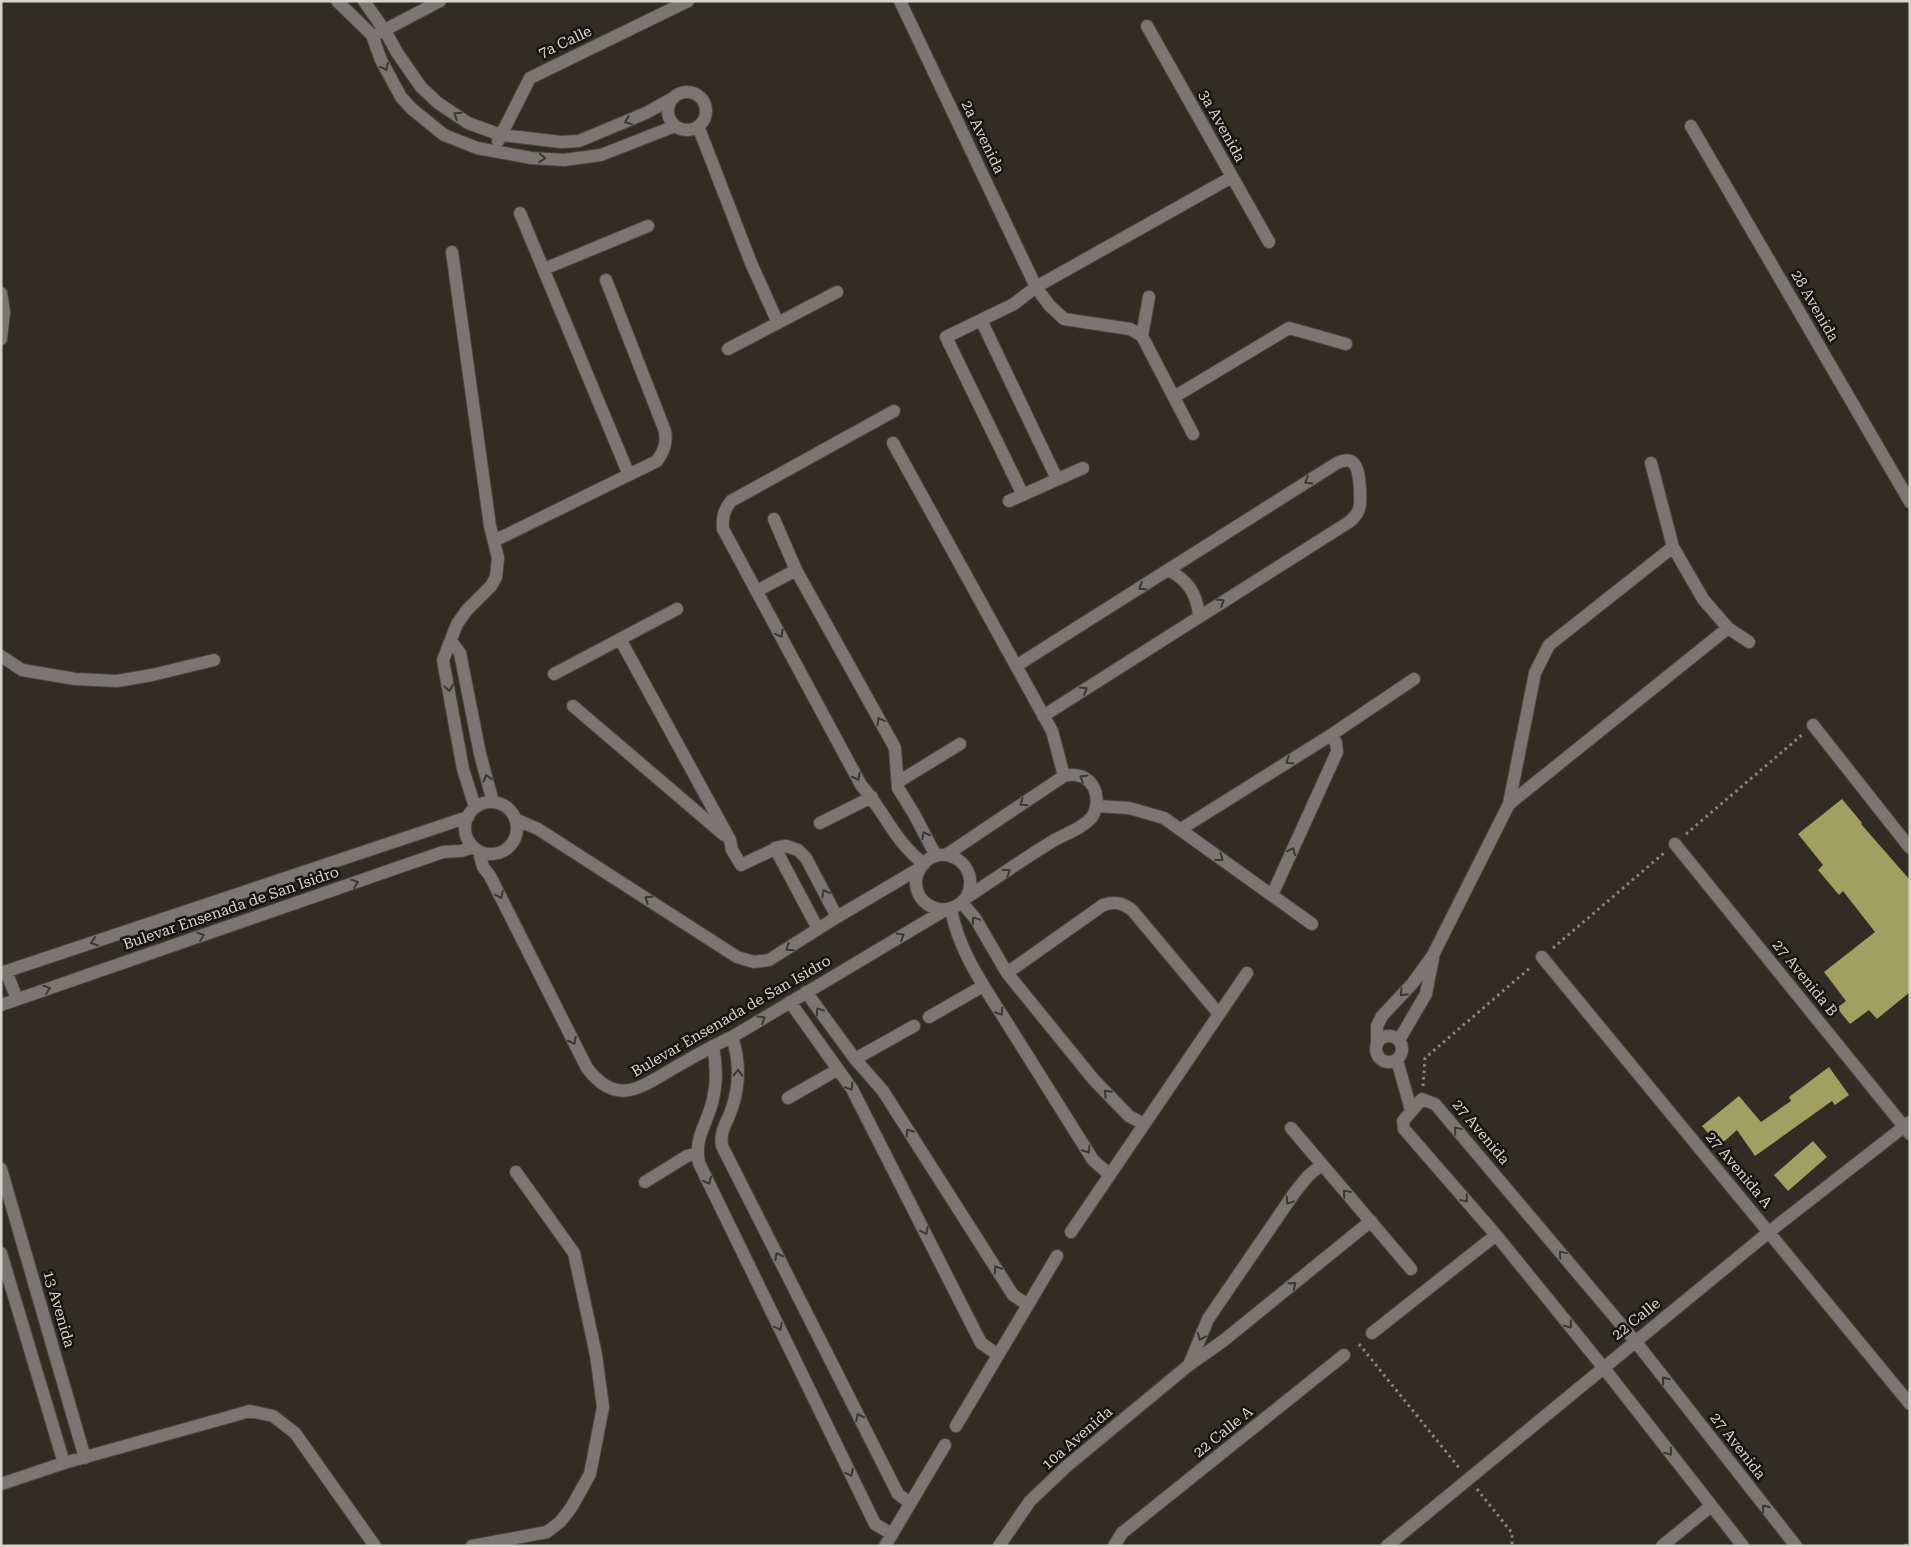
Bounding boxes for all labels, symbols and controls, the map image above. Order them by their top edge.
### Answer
street label: 7a Calle [535,22,595,62]
one-way arrow [379,62,389,71]
street label: 3a Avenida [1195,87,1249,165]
street label: 2a Avenida [958,97,1008,177]
one-way arrow [453,112,462,122]
one-way arrow [624,114,633,125]
one-way arrow [538,153,546,164]
street label: 28 Avenida [1787,267,1843,345]
one-way arrow [1305,475,1314,485]
one-way arrow [1138,581,1147,590]
one-way arrow [1216,599,1225,609]
one-way arrow [774,628,784,637]
one-way arrow [443,684,453,692]
one-way arrow [1079,686,1088,696]
one-way arrow [877,717,887,726]
one-way arrow [1286,755,1295,765]
one-way arrow [851,772,861,781]
one-way arrow [482,774,492,782]
one-way arrow [1079,775,1088,785]
one-way arrow [1019,797,1029,806]
one-way arrow [921,831,931,840]
one-way arrow [1286,847,1296,856]
one-way arrow [1214,852,1224,861]
street label: Bulevar Ensenada de San Isidro [121,862,341,954]
one-way arrow [1001,868,1010,878]
one-way arrow [350,878,358,888]
one-way arrow [821,889,831,898]
one-way arrow [494,890,504,899]
one-way arrow [644,896,653,906]
one-way arrow [972,916,981,925]
one-way arrow [196,931,205,941]
one-way arrow [896,932,905,942]
one-way arrow [90,936,99,946]
street label: 27 Avenida B [1769,936,1841,1020]
one-way arrow [785,942,794,951]
street label: Bulevar Ensenada de San Isidro [628,951,834,1081]
one-way arrow [43,984,51,994]
one-way arrow [1400,988,1409,997]
one-way arrow [816,1007,826,1016]
one-way arrow [994,1007,1003,1016]
one-way arrow [756,1016,765,1026]
one-way arrow [567,1035,577,1044]
one-way arrow [733,1069,743,1077]
one-way arrow [844,1082,853,1091]
one-way arrow [1104,1090,1113,1099]
street label: 27 Avenida [1449,1096,1513,1168]
one-way arrow [1455,1127,1463,1136]
one-way arrow [906,1128,916,1137]
street label: 27 Avenida A [1702,1128,1776,1212]
one-way arrow [1080,1144,1090,1153]
one-way arrow [702,1176,712,1185]
one-way arrow [1343,1190,1352,1199]
one-way arrow [1459,1194,1468,1203]
one-way arrow [1285,1195,1295,1204]
one-way arrow [919,1226,929,1235]
one-way arrow [1559,1251,1568,1260]
one-way arrow [774,1253,784,1262]
one-way arrow [993,1265,1003,1274]
street label: 13 Avenida [39,1268,79,1350]
one-way arrow [1287,1282,1296,1290]
street label: 22 Calle [1608,1294,1664,1344]
one-way arrow [1563,1319,1572,1328]
one-way arrow [773,1322,783,1331]
one-way arrow [1196,1332,1207,1341]
one-way arrow [1663,1377,1671,1386]
street label: 10a Avenida [1038,1402,1116,1474]
street label: 22 Calle A [1190,1402,1257,1461]
street label: 27 Avenida [1706,1409,1770,1483]
one-way arrow [855,1413,865,1422]
one-way arrow [1664,1446,1672,1455]
one-way arrow [844,1468,855,1477]
one-way arrow [1763,1505,1771,1514]

